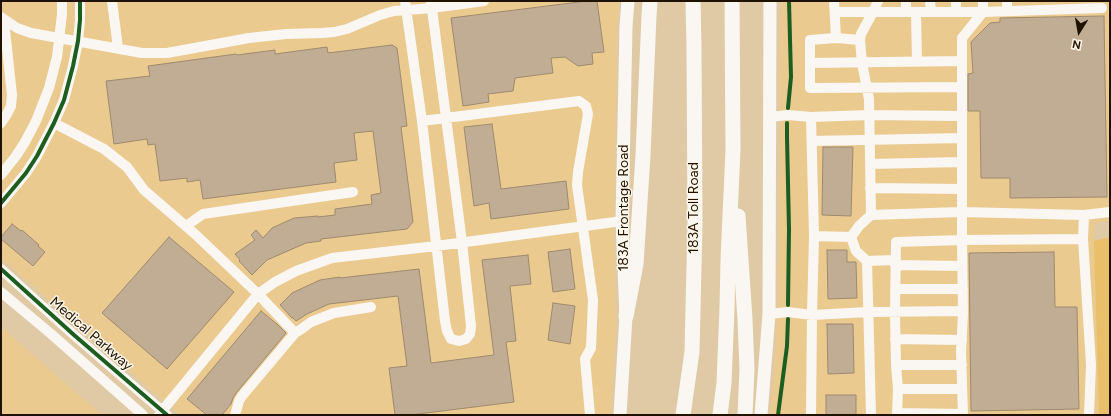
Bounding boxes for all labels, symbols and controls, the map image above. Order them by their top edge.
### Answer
north arrow [1059,12,1099,52]
text: N [1071,37,1082,51]
street label: 183A Frontage Road [616,144,632,272]
street label: 183A Toll Road [686,162,702,254]
street label: Medical Parkway [46,294,136,374]

